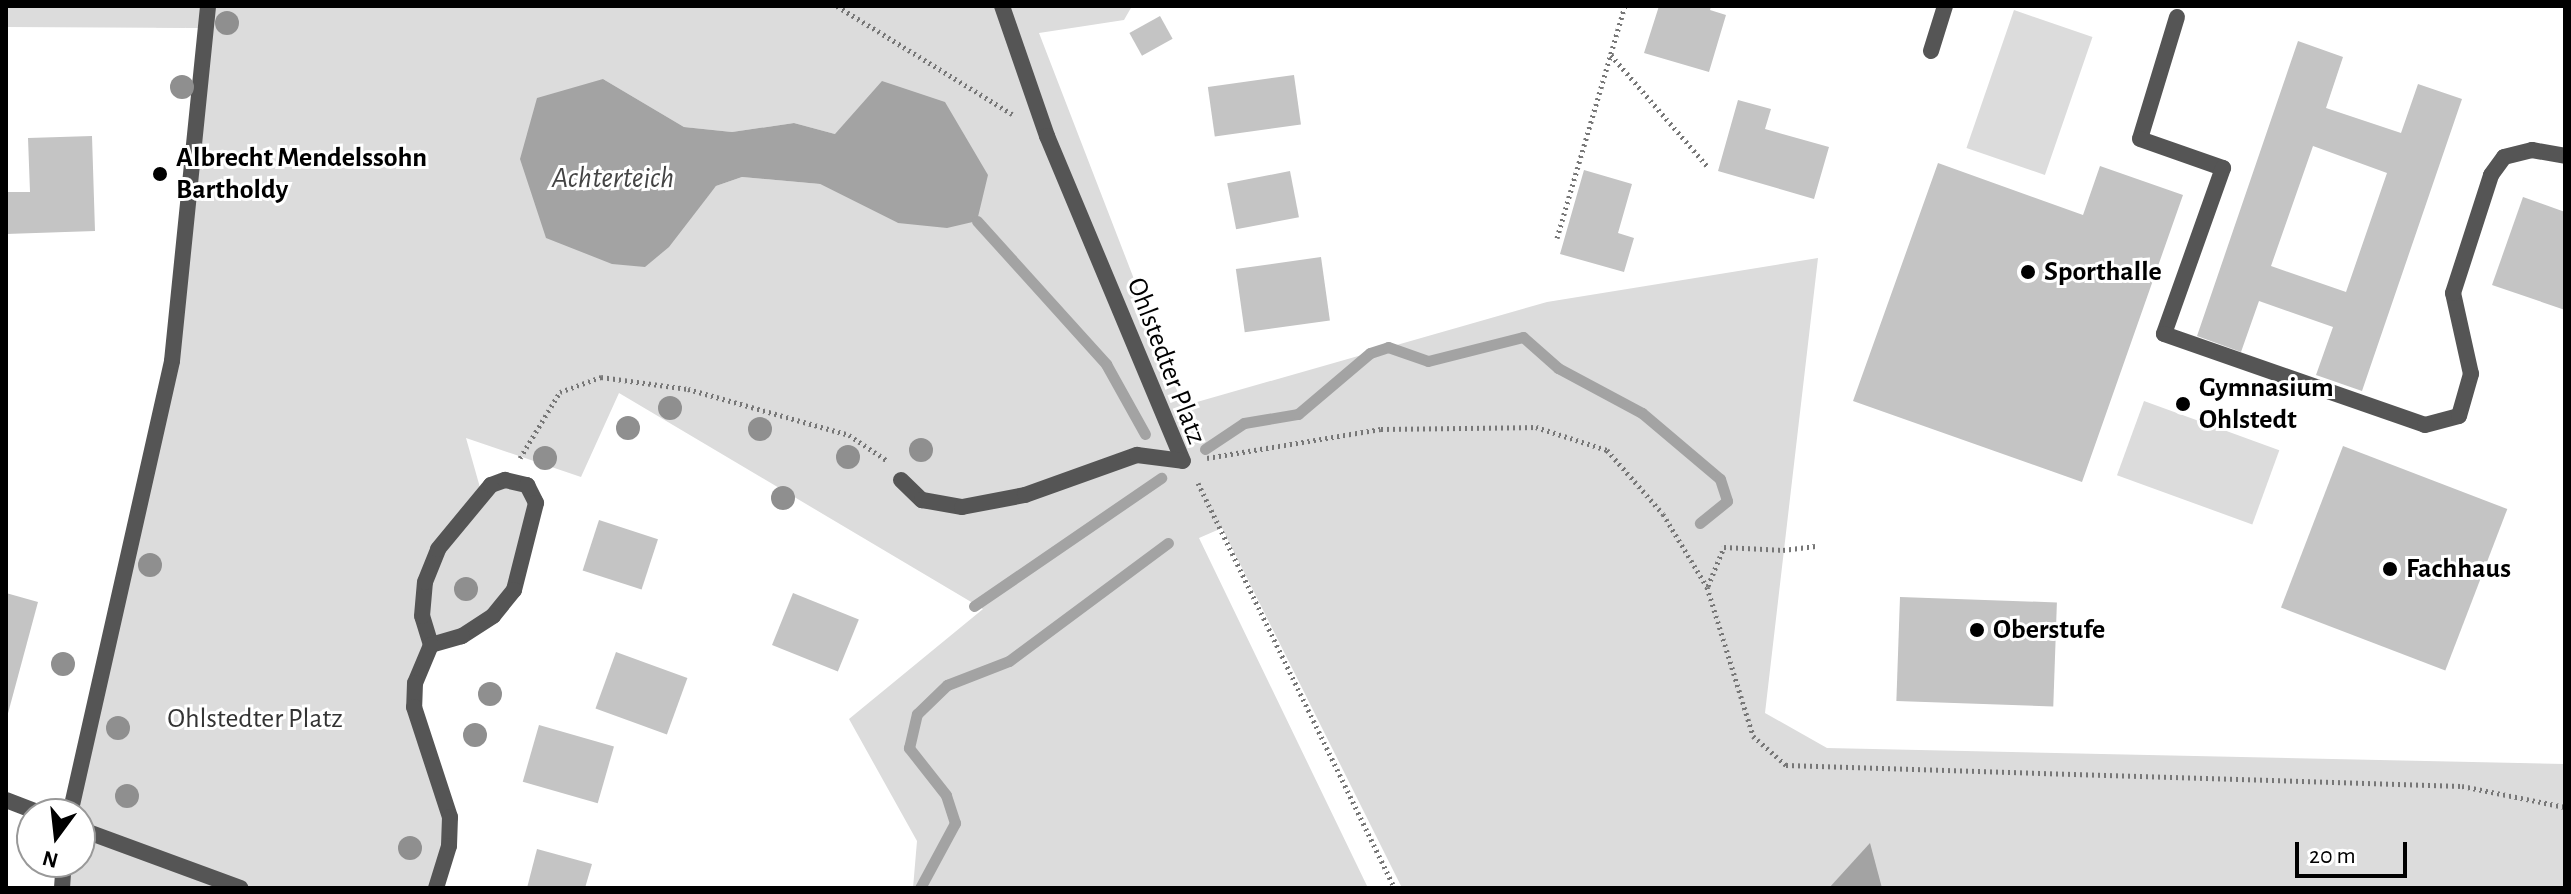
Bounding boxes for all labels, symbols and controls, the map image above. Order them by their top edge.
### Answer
place label: Albrecht Mendelssohn Bartholdy [176,141,427,207]
water label: Achterteich [552,160,674,196]
marker: Albrecht Mendelssohn Bartholdy [151,165,169,183]
place label: Sporthalle [2044,255,2162,289]
marker: Sporthalle [2019,263,2037,281]
street label: Ohlstedter Platz [1119,273,1213,449]
place label: Gymnasium Ohlstedt [2199,371,2334,437]
marker: Gymnasium Ohlstedt [2174,395,2192,413]
place label: Fachhaus [2406,552,2511,586]
marker: Fachhaus [2381,560,2399,578]
place label: Oberstufe [1993,613,2105,647]
marker: Oberstufe [1968,621,1986,639]
park label: Ohlstedter Platz [167,702,343,736]
north arrow [16,798,96,878]
scale bar [2299,826,2411,876]
text: 20 m [2309,844,2356,868]
text: N [40,847,61,872]

